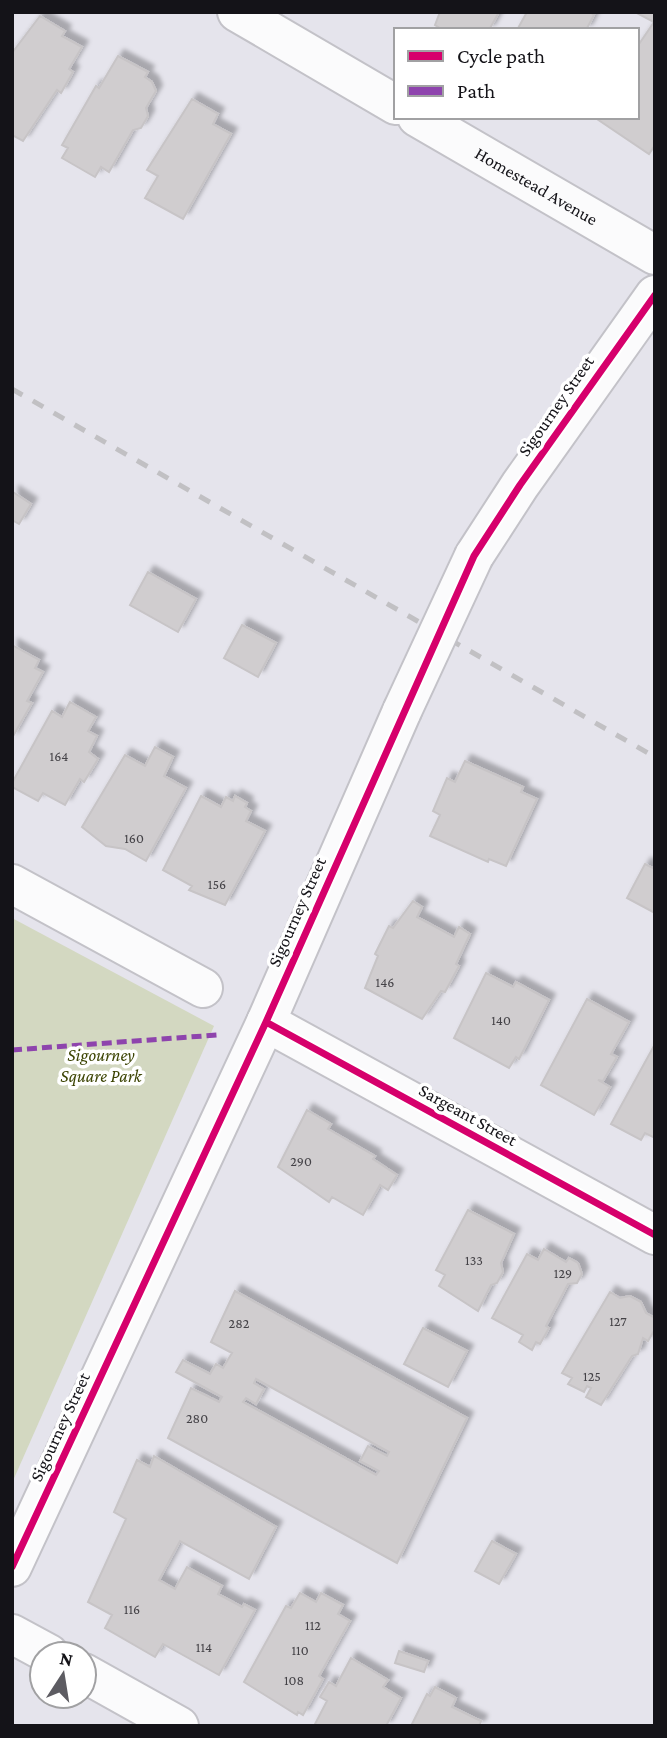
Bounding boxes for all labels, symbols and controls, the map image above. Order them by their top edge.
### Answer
legend [394,28,639,119]
text: Cycle path [457,44,545,68]
text: Path [457,79,495,103]
street label: Homestead Avenue [472,143,601,230]
street label: Sigourney Street [514,351,599,460]
house number: 164 [50,748,68,764]
house number: 160 [124,830,144,846]
street label: Sigourney Street [264,853,331,970]
house number: 156 [208,876,226,892]
house number: 146 [376,974,394,990]
house number: 140 [491,1012,511,1028]
park label: Sigourney Square Park [60,1045,143,1086]
street label: Sargeant Street [416,1080,521,1151]
house number: 290 [290,1153,312,1169]
house number: 133 [465,1252,483,1268]
house number: 129 [554,1265,572,1281]
house number: 127 [609,1313,627,1329]
house number: 282 [229,1315,250,1331]
street label: Sigourney Street [26,1368,94,1485]
house number: 125 [583,1368,601,1384]
house number: 280 [186,1410,208,1426]
house number: 116 [124,1601,140,1617]
house number: 112 [305,1617,321,1633]
house number: 114 [196,1639,212,1655]
north arrow [28,1640,98,1710]
house number: 110 [291,1642,309,1658]
text: N [58,1647,75,1670]
house number: 108 [284,1672,304,1688]

